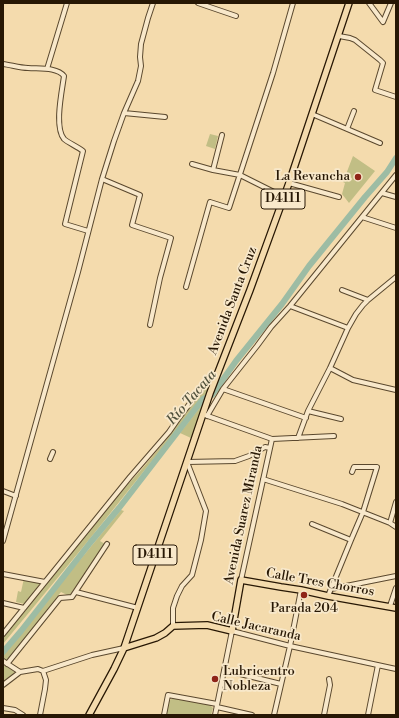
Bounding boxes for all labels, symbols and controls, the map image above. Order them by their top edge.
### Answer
place label: La Revancha [275,169,350,185]
marker: La Revancha [353,172,363,182]
road number: D4111 [261,189,305,209]
street label: Avenida Santa Cruz [205,245,261,357]
water label: Río Tacata [164,367,220,429]
street label: Avenida Suarez Miranda [222,444,266,586]
road number: D4111 [133,545,177,565]
street label: Calle Tres Chorros [265,566,375,600]
marker: Parada 204 [299,590,309,600]
place label: Parada 204 [270,601,338,617]
street label: Calle Jacaranda [210,609,302,645]
place label: Lubricentro Nobleza [223,664,295,695]
marker: Lubricentro Nobleza [210,674,220,684]

